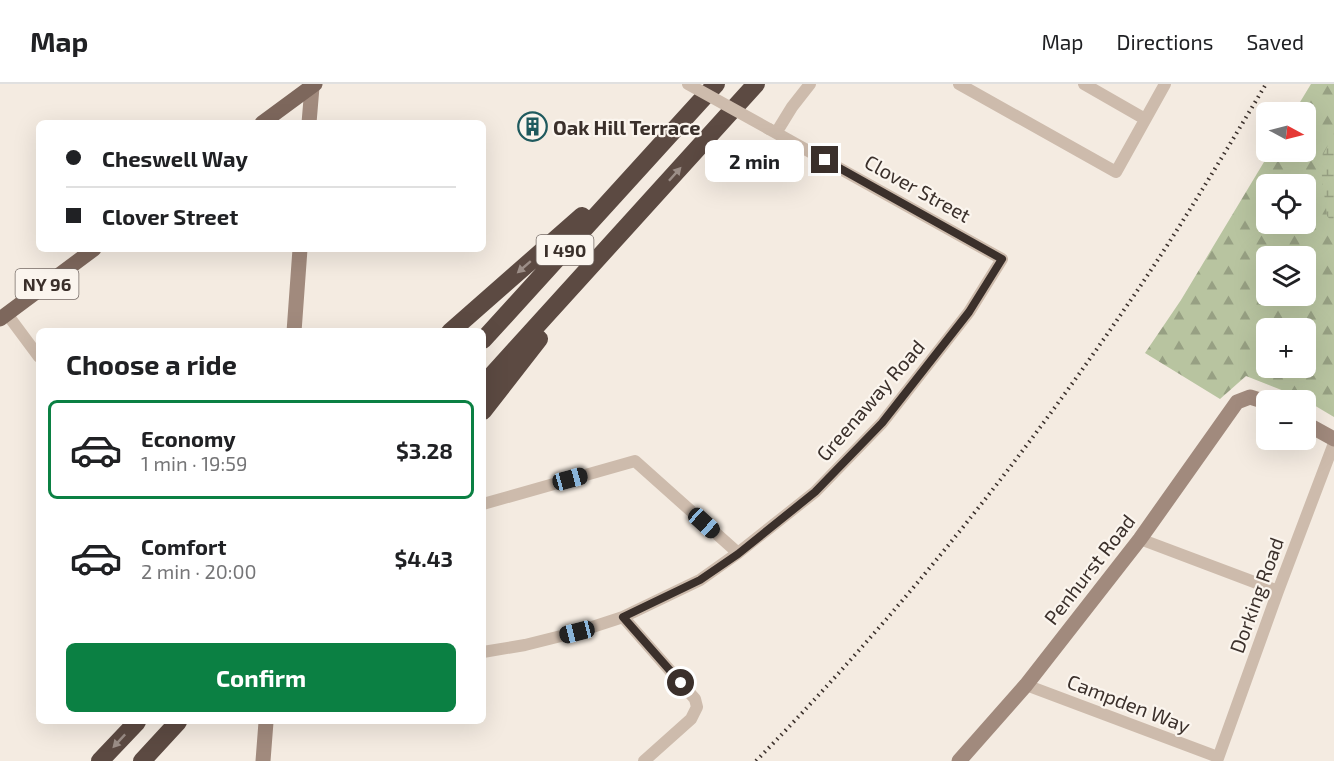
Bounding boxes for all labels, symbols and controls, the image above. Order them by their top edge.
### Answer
text: Map [30,24,88,58]
text: Map [1041,29,1084,54]
text: Directions [1117,29,1213,54]
text: Saved [1246,29,1304,54]
north arrow [1256,102,1316,162]
map controls [1256,102,1316,450]
building icon: Oak Hill Terrace [516,111,548,143]
place label: Oak Hill Terrace [553,115,701,139]
callout: 2 min [705,139,804,181]
text: Cheswell Way [102,145,248,171]
route end [811,146,838,173]
text: 2 min [729,149,780,173]
street label: Clover Street [861,149,976,227]
one-way arrow [668,166,682,181]
button: locate [1256,174,1316,234]
text: Clover Street [102,203,238,229]
road number: I 490 [536,235,594,265]
button: layers [1256,246,1316,306]
one-way arrow [517,260,532,273]
road number: NY 96 [15,269,78,299]
button: + [1256,318,1316,378]
street label: Greenaway Road [811,335,929,465]
text: Choose a ride [66,348,237,380]
button: − [1256,390,1316,450]
icon: car [69,423,123,477]
text: Economy [141,425,236,451]
text: $3.28 [396,437,453,463]
text: 1 min · 19:59 [141,451,247,475]
car [550,466,590,492]
car [685,504,723,542]
street label: Penhurst Road [1038,509,1140,629]
icon: car [69,531,123,585]
text: Comfort [141,533,226,559]
street label: Dorking Road [1224,534,1288,656]
text: $4.43 [394,545,453,571]
text: 2 min · 20:00 [141,559,257,583]
car [557,619,597,645]
button: Confirm [66,643,456,712]
route start [667,669,694,696]
street label: Campden Way [1064,669,1194,738]
one-way arrow [112,734,126,748]

